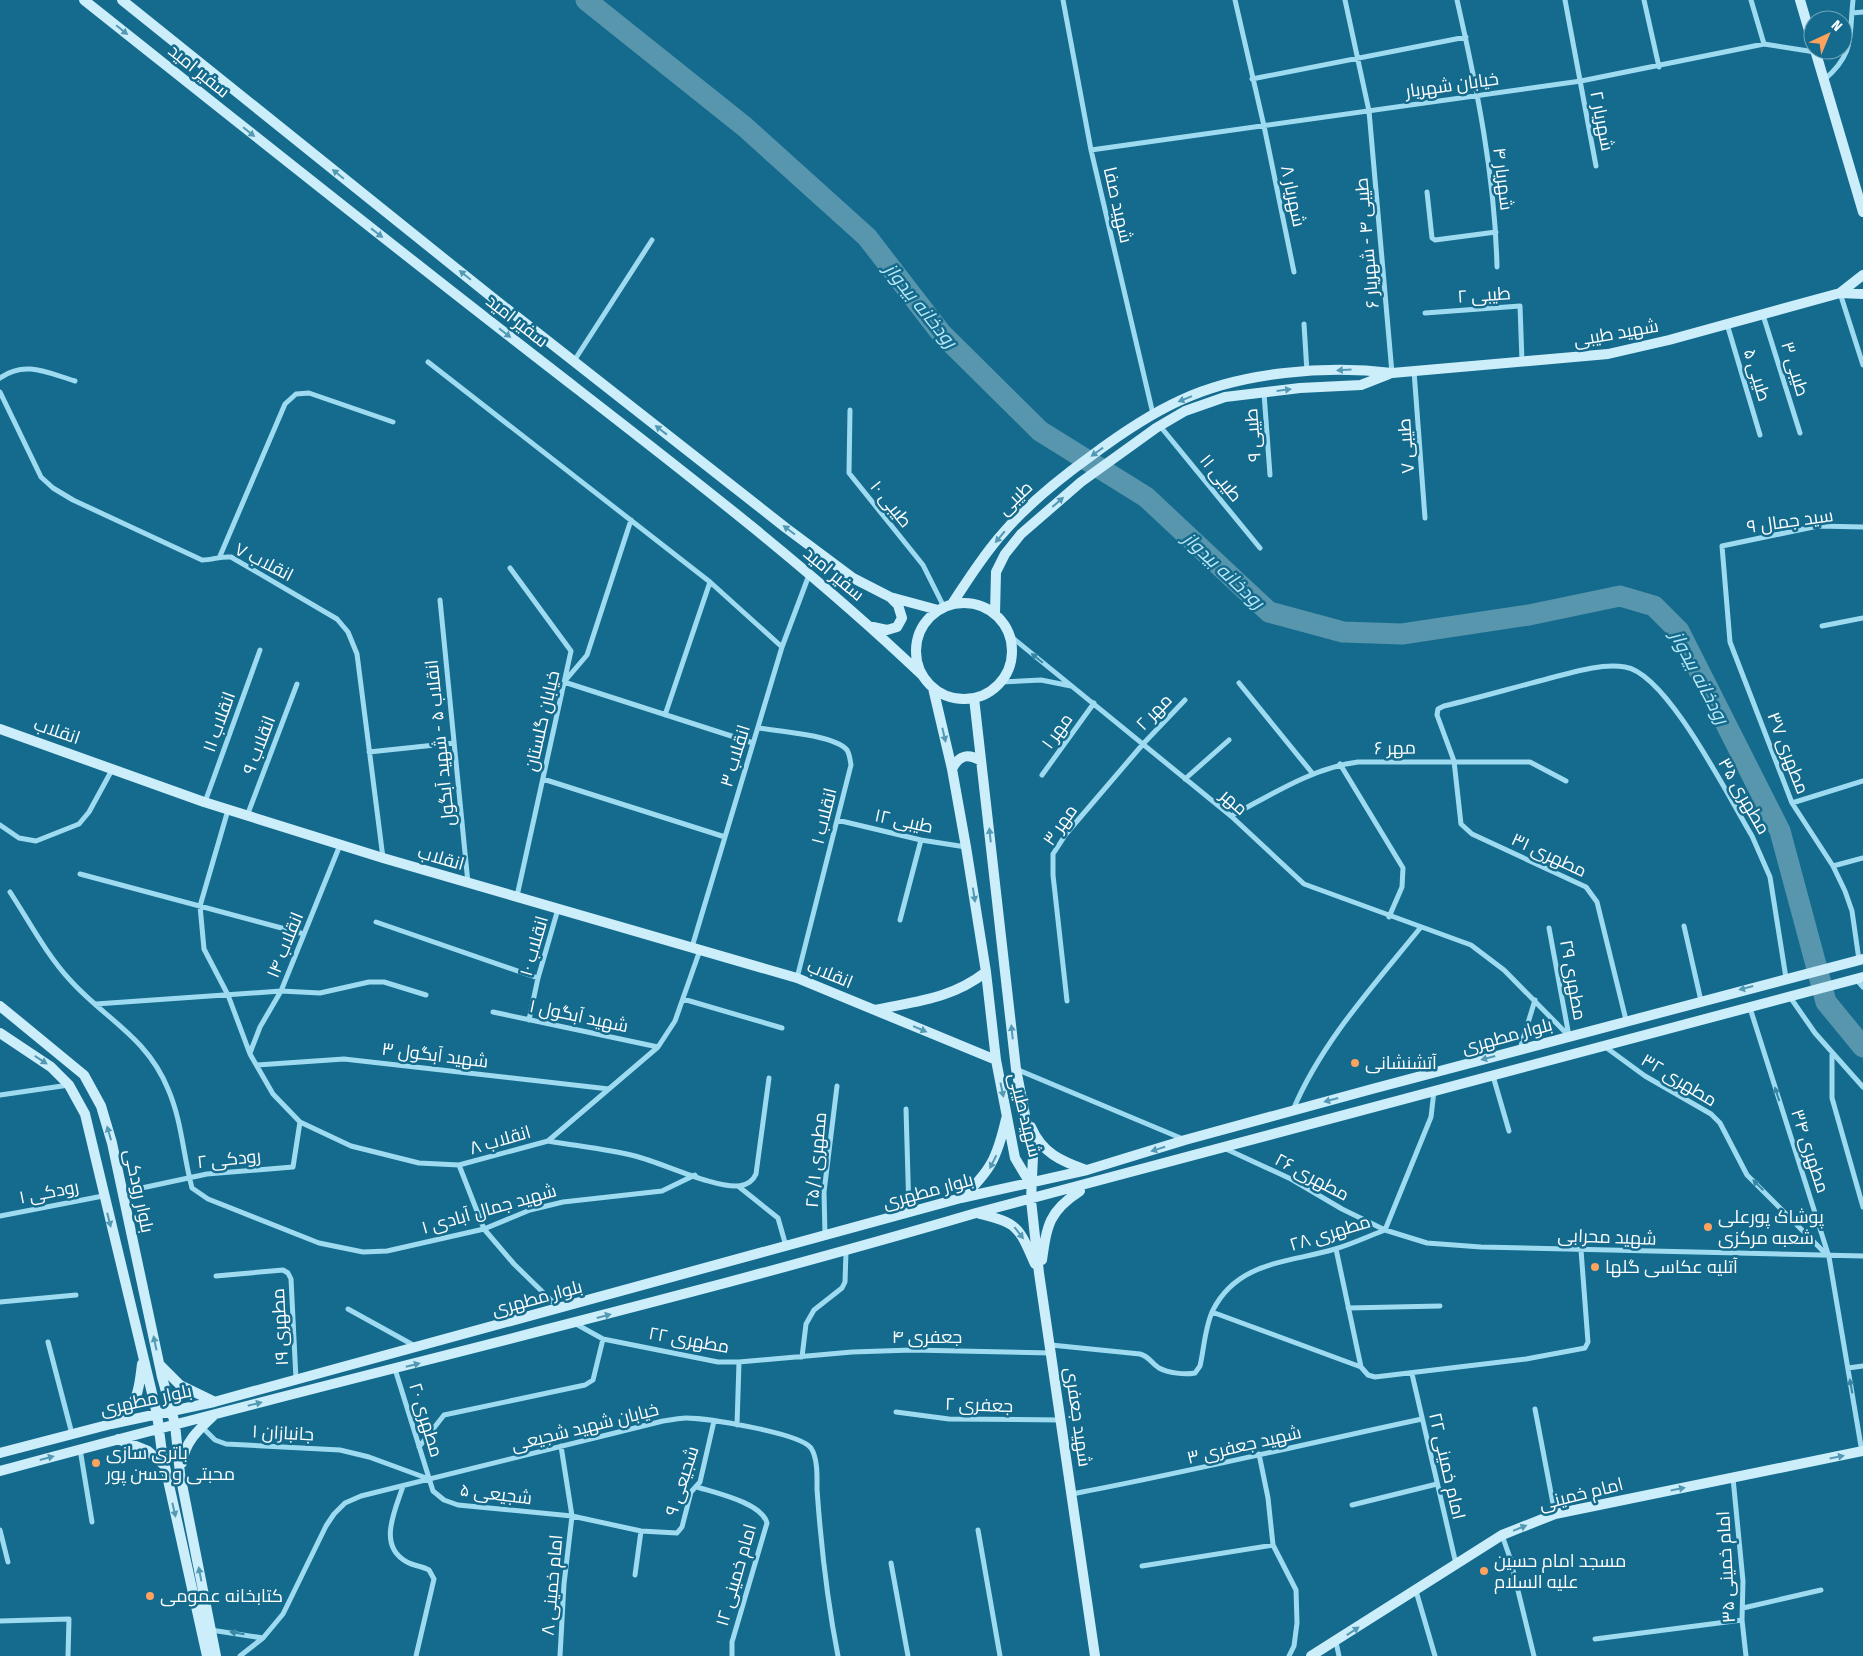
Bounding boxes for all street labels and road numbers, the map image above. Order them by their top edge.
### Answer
street label: سفیر امید [164,40,234,102]
street label: خیابان شهریار [1403,68,1500,103]
street label: شهریار ۲ [1585,89,1619,153]
street label: شهریار ۴ [1488,146,1518,212]
street label: شهریار ۸ [1276,163,1310,229]
street label: شهید صفا [1099,165,1137,245]
street label: طیبی ۴ - شهریار ۶ [1350,177,1384,309]
street label: طیبی ۲ [1456,282,1512,308]
street label: سفیر امید [482,290,552,352]
street label: شهید طیبی [1572,315,1660,351]
street label: طیبی ۳ [1776,339,1814,399]
street label: طیبی ۵ [1739,346,1775,404]
street label: طیبی ۹ [1240,408,1266,462]
street label: طیبی ۷ [1393,418,1419,474]
street label: طیبی ۱۱ [1195,450,1247,506]
street label: طیبی ۱۰ [865,476,917,532]
street label: طیبی [993,476,1037,520]
street label: سید جمال ۹ [1745,504,1835,538]
street label: انقلاب ۷ [231,538,297,586]
street label: سفیر امید [799,542,869,606]
street label: انقلاب ۵ - شهید آبگول [420,659,460,827]
street label: خیابان گلستان [520,669,564,773]
street label: انقلاب ۱۱ [198,689,240,755]
street label: مهر ۲ [1131,689,1177,735]
street label: مهر ۱ [1037,709,1077,753]
street label: مطهری ۳۷ [1762,709,1814,797]
street label: انقلاب [31,713,83,749]
street label: انقلاب ۹ [238,713,280,777]
street label: انقلاب ۳ [715,722,755,790]
street label: مهر ۶ [1374,737,1416,759]
street label: مطهری ۳۵ [1713,754,1775,838]
street label: مهر [1215,784,1252,820]
street label: انقلاب ۱ [806,786,842,846]
street label: مهر ۳ [1038,800,1082,850]
street label: طیبی ۱۲ [873,804,935,838]
street label: مطهری ۳۱ [1508,828,1590,882]
street label: انقلاب [415,841,467,875]
street label: انقلاب ۱۴ [262,909,308,981]
street label: انقلاب ۱۰ [515,913,553,979]
street label: مطهری ۲۹ [1555,938,1591,1022]
street label: انقلاب [804,955,856,993]
street label: شهید آبگول ۱ [528,995,630,1037]
street label: بلوار مطهری [1459,1013,1555,1059]
street label: شهید آبگول ۳ [381,1038,489,1072]
street label: مطهری ۳۲ [1637,1049,1721,1111]
street label: شهید طیبی [1004,1071,1046,1159]
street label: مطهری ۳۴ [1786,1106,1834,1196]
street label: مطهری ۲۵/۱ [801,1111,831,1209]
street label: انقلاب ۸ [467,1121,533,1159]
street label: رودکی ۲ [196,1145,262,1173]
street label: بلوار رودکی [119,1147,159,1235]
street label: مطهری ۲۶ [1271,1148,1353,1206]
street label: بلوار مطهری [880,1168,976,1214]
street label: رودکی ۱ [17,1175,81,1209]
street label: شهید جمال آبادی ۱ [419,1179,559,1239]
street label: مطهری ۲۸ [1287,1210,1373,1256]
street label: شهید محرابی [1557,1224,1657,1250]
street label: بلوار مطهری [489,1275,585,1321]
street label: مطهری ۱۹ [267,1288,293,1366]
street label: مطهری ۲۲ [647,1322,731,1358]
street label: جعفری ۴ [892,1326,962,1348]
street label: شهید جعفری [1060,1366,1096,1468]
street label: بلوار مطهری [98,1380,194,1420]
street label: مطهری ۲۰ [404,1380,448,1460]
street label: جعفری ۲ [945,1393,1013,1417]
street label: خیابان شهید شجیعی [509,1398,661,1456]
street label: امام خمینی ۲۲ [1423,1410,1470,1522]
street label: جانبازان ۱ [251,1420,315,1446]
street label: شهید جعفری ۳ [1185,1421,1303,1469]
street label: شجیعی ۹ [660,1443,704,1519]
street label: امام خمینی [1537,1473,1626,1516]
street label: شجیعی ۵ [459,1479,533,1509]
street label: امام خمینی ۳۵ [1712,1510,1741,1624]
street label: امام خمینی ۱۲ [711,1521,762,1629]
street label: امام خمینی ۸ [537,1534,568,1637]

